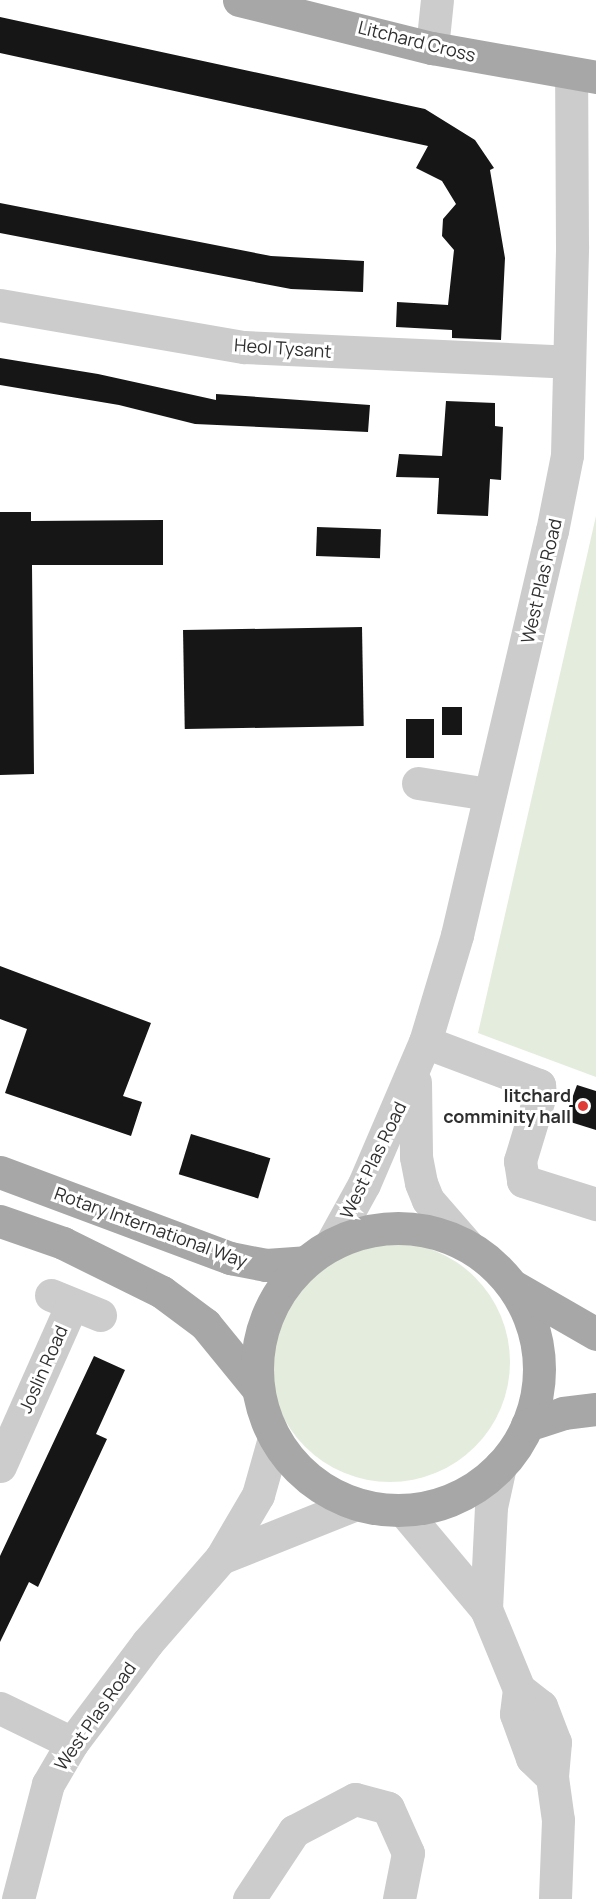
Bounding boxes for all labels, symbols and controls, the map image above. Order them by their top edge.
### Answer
street label: Litchard Cross [356,16,478,66]
street label: Heol Tysant [234,334,332,362]
street label: West Plas Road [516,517,566,645]
place label: litchard comminity hall [443,1085,571,1128]
street label: West Plas Road [335,1098,411,1222]
marker: litchard comminity hall [576,1099,590,1113]
street label: Rotary International Way [52,1182,250,1272]
street label: Joslin Road [14,1322,72,1416]
street label: West Plas Road [50,1658,140,1774]

